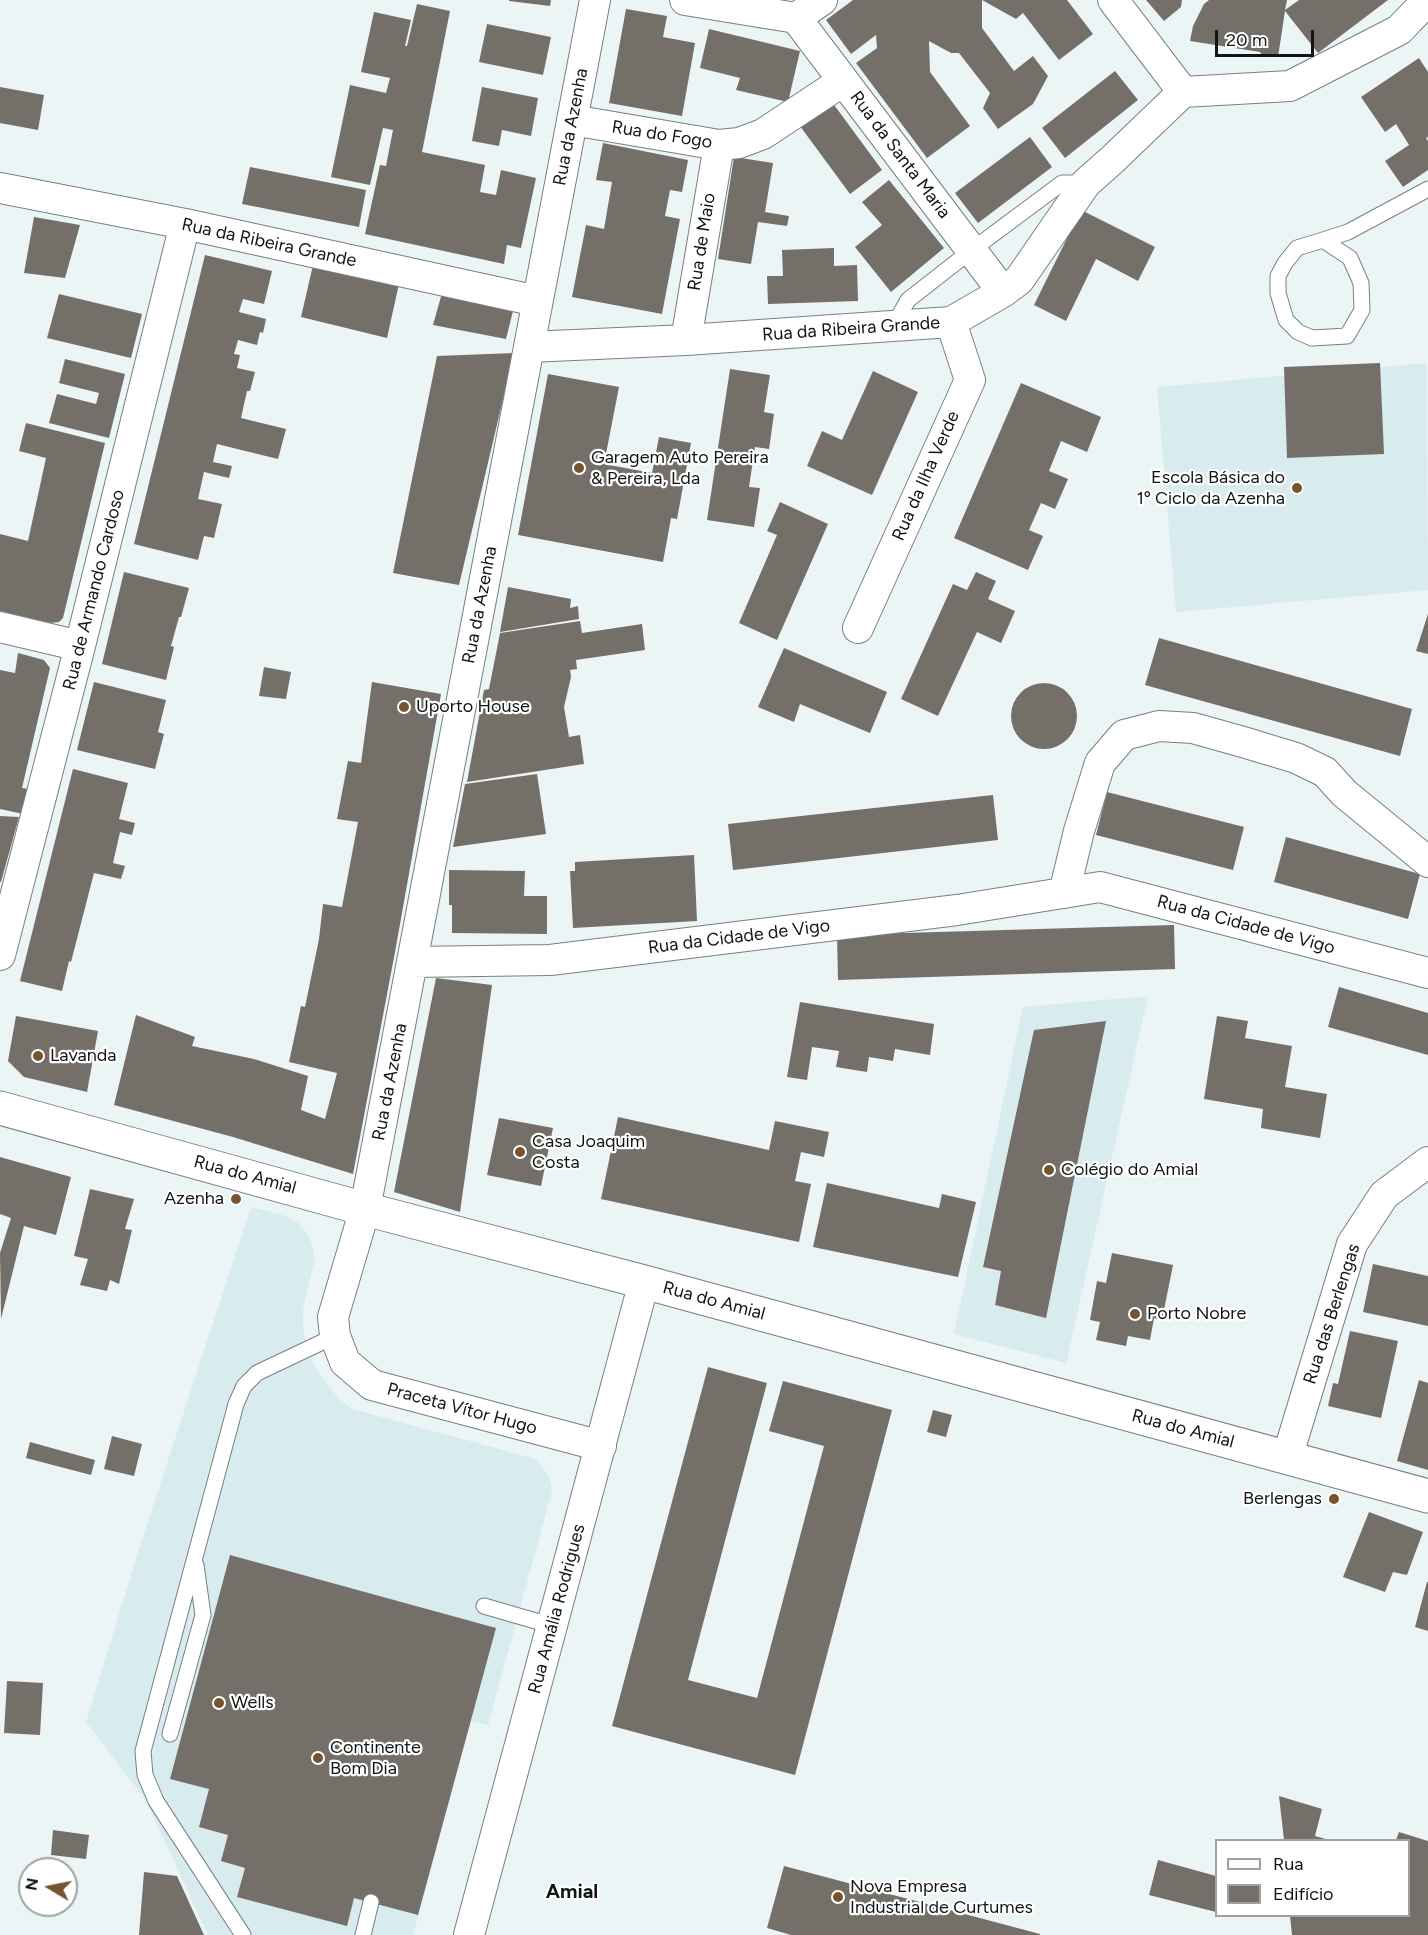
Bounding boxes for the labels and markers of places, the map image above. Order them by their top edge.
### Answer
place label: Garagem Auto Pereira & Pereira, Lda [591,447,769,490]
marker: Garagem Auto Pereira & Pereira, Lda [572,461,586,475]
place label: Escola Básica do 1º Ciclo da Azenha [1137,467,1285,510]
marker: Escola Básica do 1º Ciclo da Azenha [1290,481,1304,495]
place label: Uporto House [416,696,530,718]
marker: Uporto House [397,700,411,714]
place label: Lavanda [50,1045,117,1067]
marker: Lavanda [31,1049,45,1063]
place label: Casa Joaquim Costa [532,1131,645,1174]
marker: Casa Joaquim Costa [513,1145,527,1159]
place label: Colégio do Amial [1061,1159,1198,1181]
marker: Colégio do Amial [1042,1163,1056,1177]
place label: Azenha [164,1188,224,1210]
marker: Azenha [229,1192,243,1206]
place label: Porto Nobre [1147,1303,1246,1325]
marker: Porto Nobre [1128,1307,1142,1321]
place label: Berlengas [1243,1488,1322,1510]
marker: Berlengas [1327,1492,1341,1506]
place label: Wells [231,1692,274,1714]
marker: Wells [212,1696,226,1710]
place label: Continente Bom Dia [330,1737,421,1780]
marker: Continente Bom Dia [311,1751,325,1765]
place label: Nova Empresa Industrial de Curtumes [850,1876,1033,1918]
marker: Nova Empresa Industrial de Curtumes [831,1890,845,1904]

